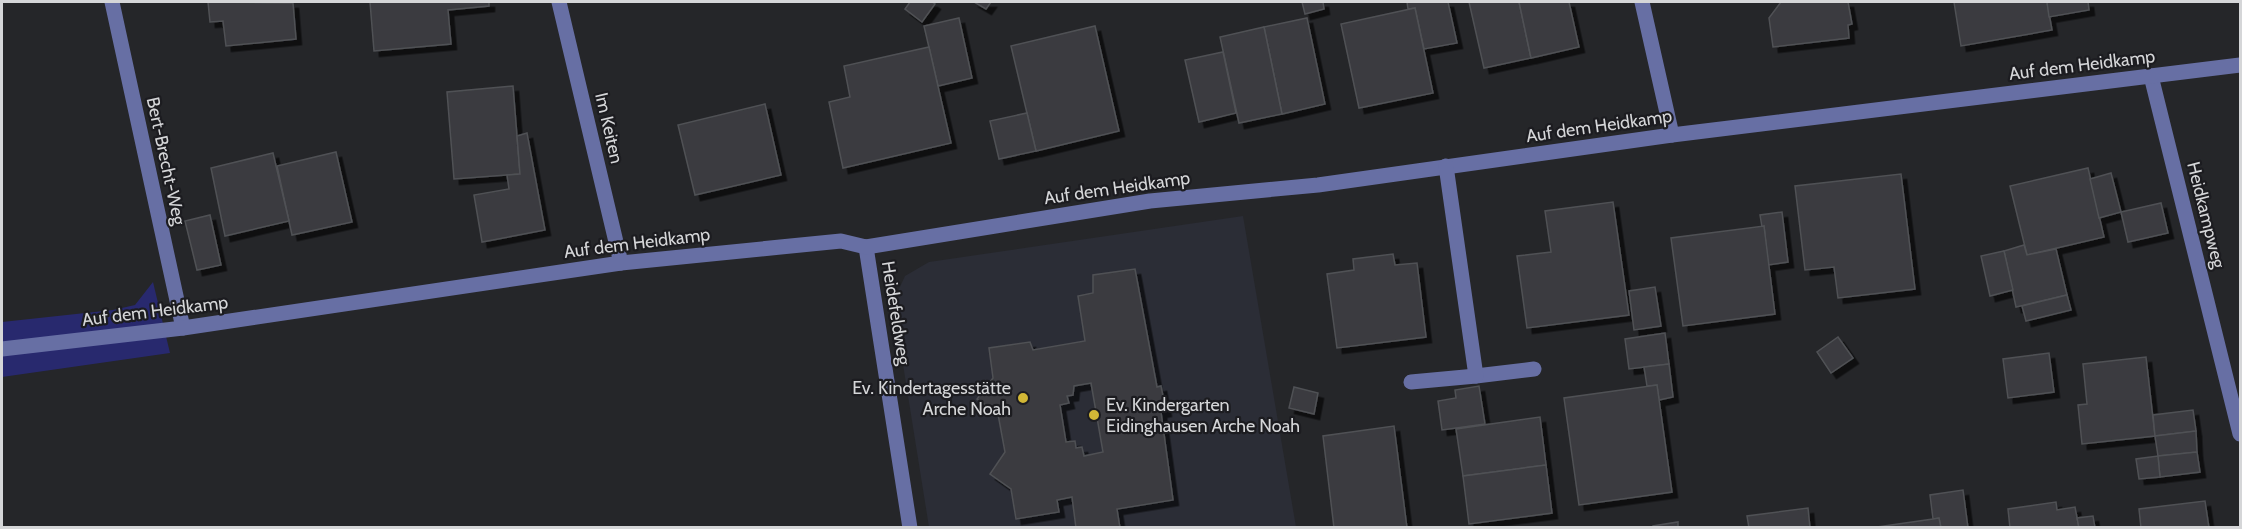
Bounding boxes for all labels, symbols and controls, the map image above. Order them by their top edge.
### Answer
street label: Auf dem Heidkamp [2008,45,2156,85]
street label: Im Keiten [590,90,628,166]
street label: Bert-Brecht-Weg [142,95,191,228]
street label: Auf dem Heidkamp [1525,105,1673,147]
street label: Heidkampweg [2182,159,2230,272]
street label: Auf dem Heidkamp [1043,167,1191,209]
street label: Auf dem Heidkamp [563,223,711,263]
street label: Heidefeldweg [877,259,915,368]
street label: Auf dem Heidkamp [81,291,229,331]
place label: Ev. Kindertagesstätte Arche Noah [852,377,1011,420]
marker: Ev. Kindertagesstätte Arche Noah [1016,391,1030,405]
place label: Ev. Kindergarten Eidinghausen Arche Noah [1106,394,1300,437]
marker: Ev. Kindergarten Eidinghausen Arche Noah [1087,408,1101,422]

